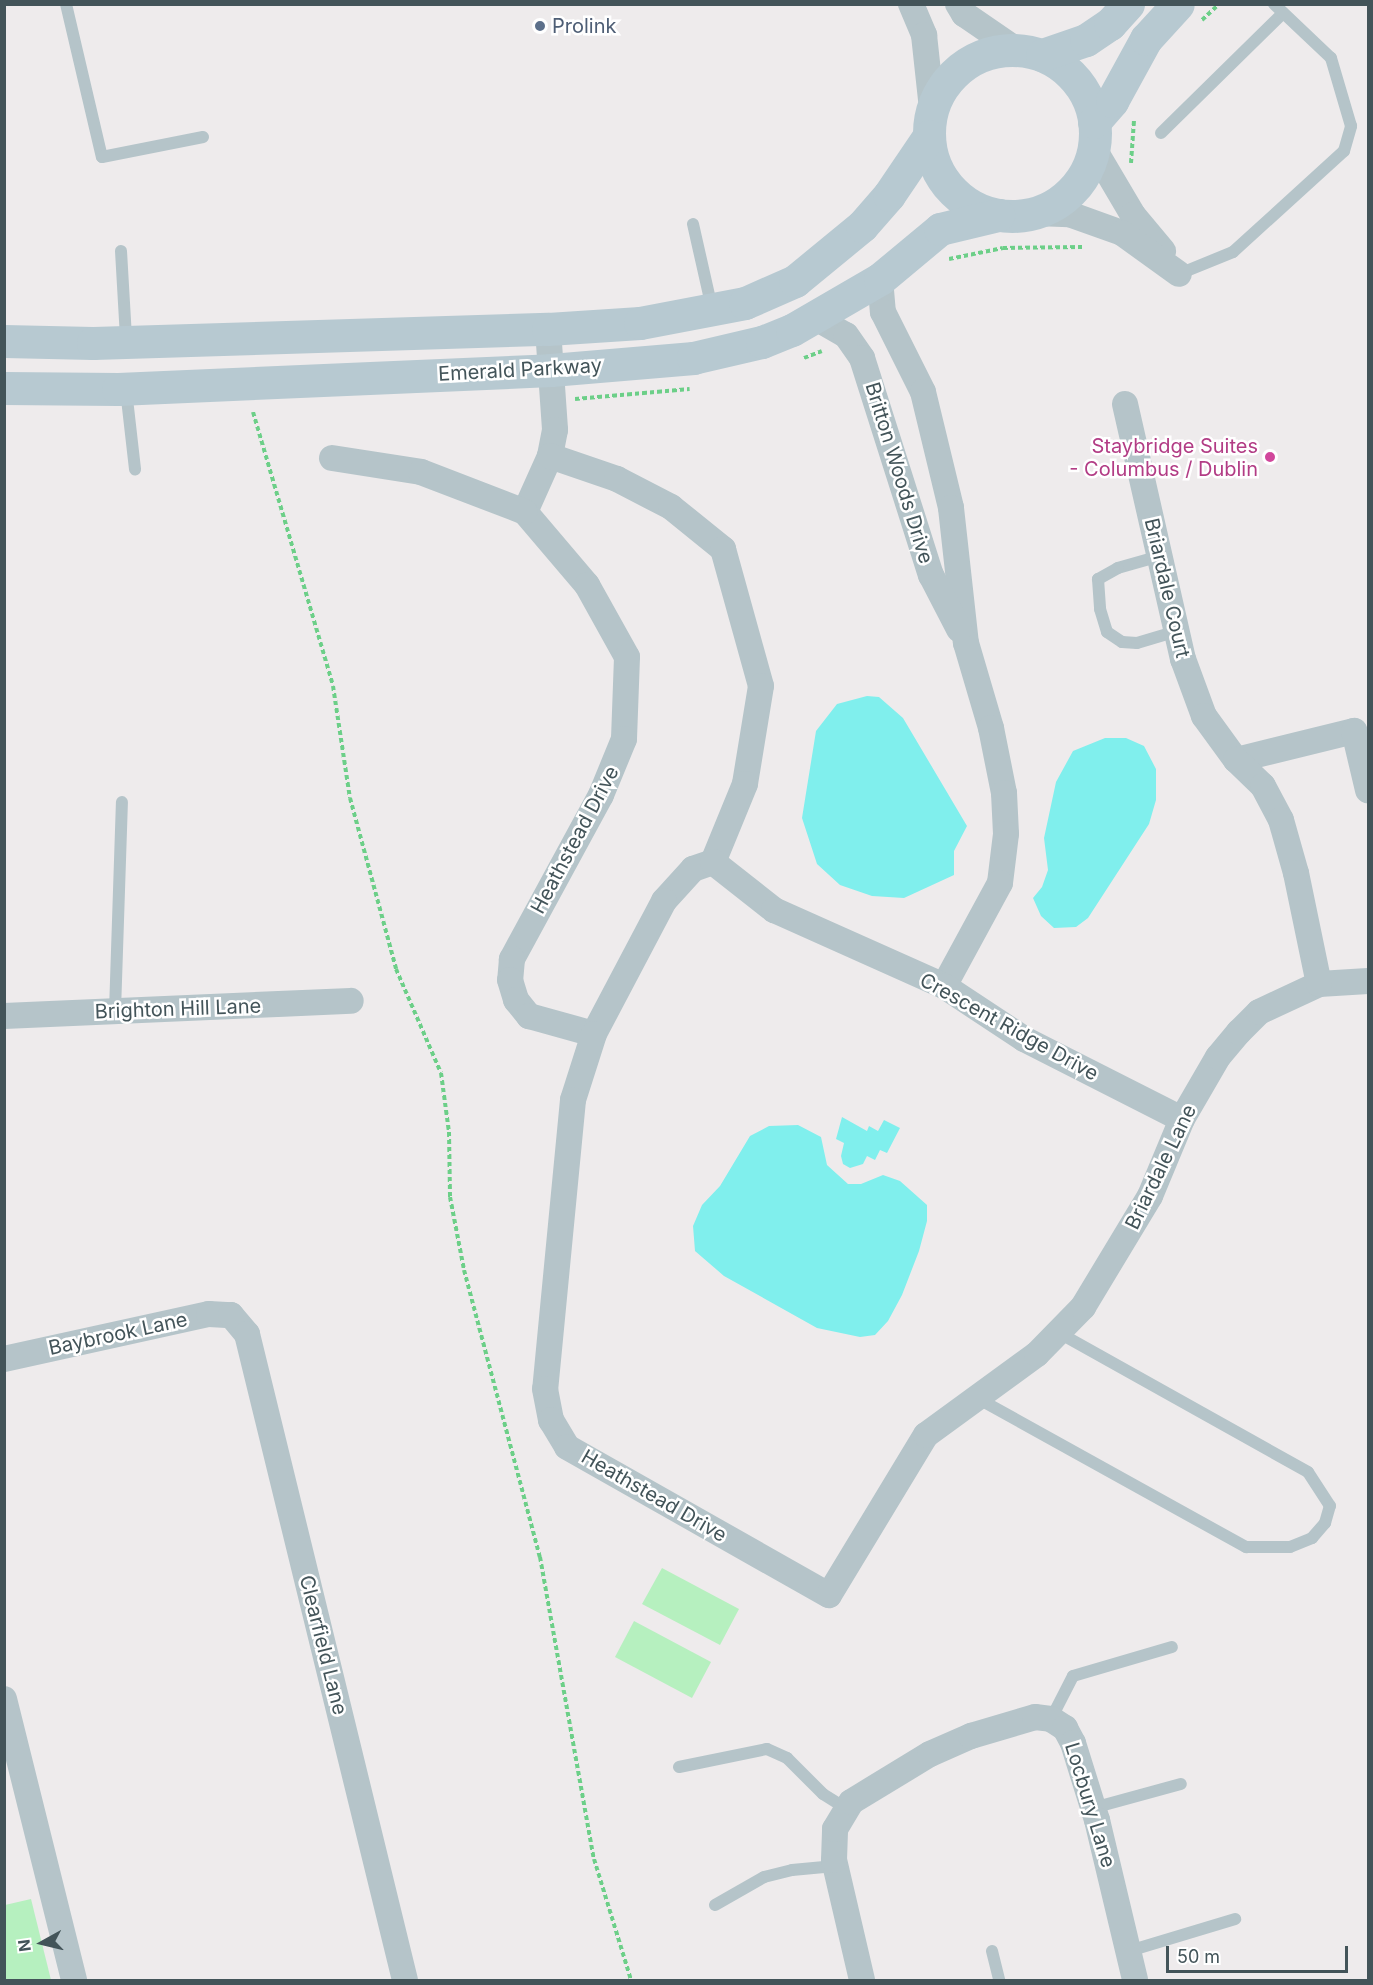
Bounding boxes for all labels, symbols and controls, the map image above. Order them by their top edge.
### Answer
place label: Prolink [552,14,616,38]
marker: Prolink [533,19,547,33]
street label: Emerald Parkway [437,354,603,386]
street label: Britton Woods Drive [860,379,938,567]
place label: Staybridge Suites - Columbus / Dublin [1069,434,1258,481]
marker: Staybridge Suites - Columbus / Dublin [1263,450,1277,464]
street label: Briardale Court [1139,516,1195,660]
street label: Heathstead Drive [526,762,624,918]
street label: Crescent Ridge Drive [916,968,1102,1086]
street label: Brighton Hill Lane [94,994,262,1024]
street label: Briardale Lane [1120,1101,1202,1233]
street label: Baybrook Lane [46,1308,190,1360]
street label: Heathstead Drive [577,1445,731,1547]
street label: Clearfield Lane [294,1573,352,1717]
street label: Locbury Lane [1060,1740,1120,1870]
north arrow [12,1913,72,1973]
scale bar [1169,1934,1350,1972]
text: N [13,1938,35,1953]
text: 50 m [1177,1946,1220,1967]

